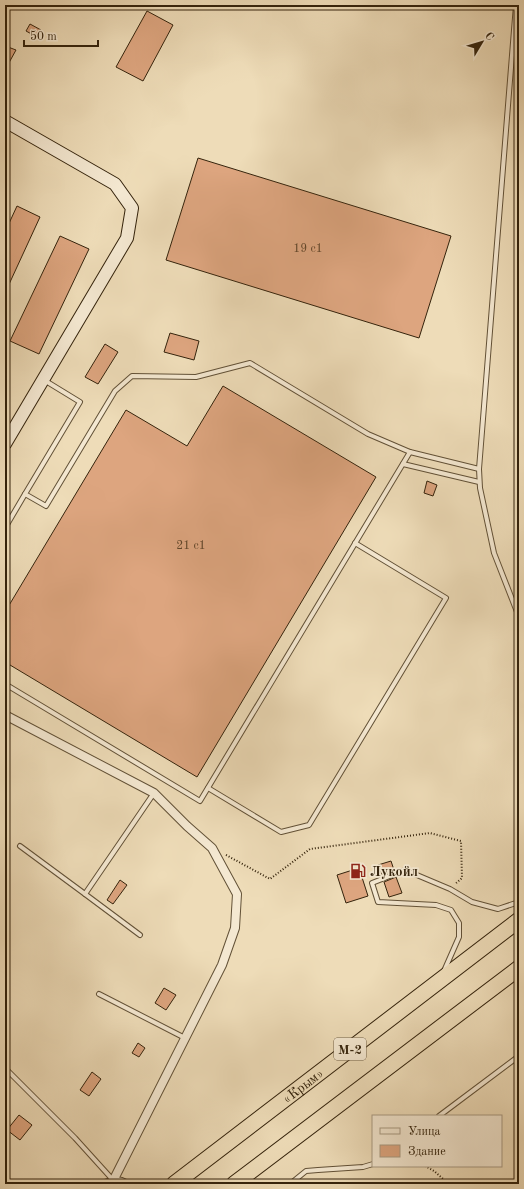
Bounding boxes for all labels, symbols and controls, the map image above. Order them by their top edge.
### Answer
scale bar [24,22,98,48]
north arrow [462,22,502,62]
text: 50 m [30,30,57,43]
text: С [482,31,495,43]
house number: 19 с1 [293,243,323,255]
house number: 21 с1 [176,540,206,552]
fuel station icon: Лукойл [349,862,367,880]
place label: Лукойл [370,865,418,879]
road number: М-2 [334,1038,366,1060]
street label: «Крым» [280,1066,326,1106]
legend [372,1115,502,1167]
text: Улица [408,1126,441,1138]
text: Здание [408,1146,446,1158]

